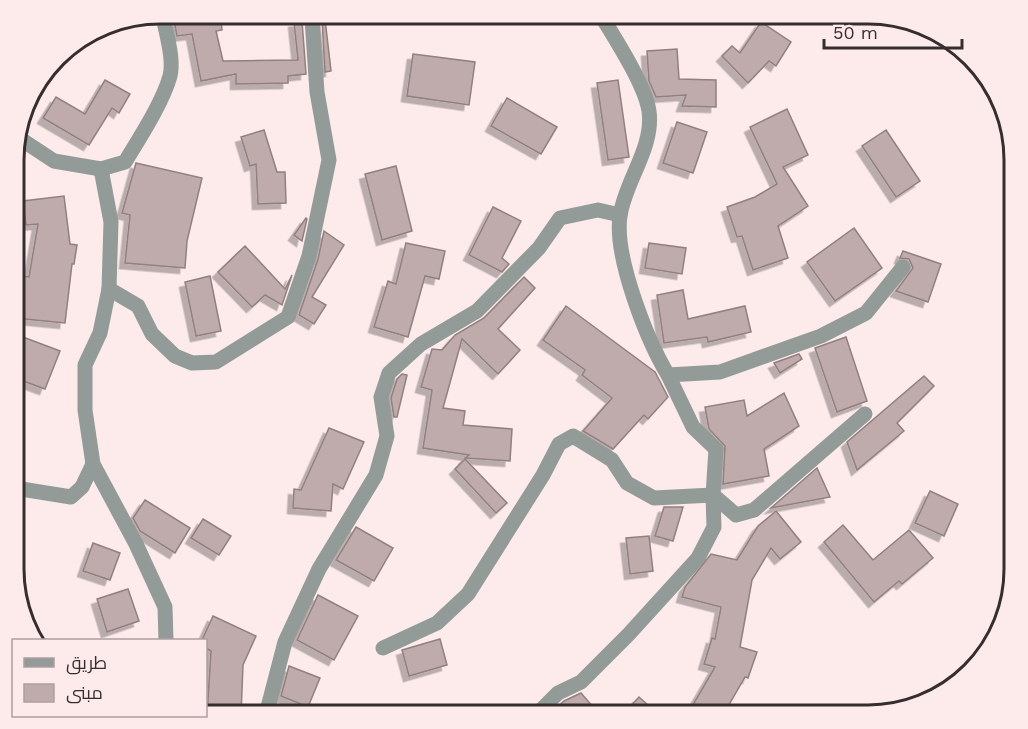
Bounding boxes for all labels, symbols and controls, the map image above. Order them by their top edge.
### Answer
scale bar [824,12,962,50]
text: 50 m [833,22,878,43]
legend [12,639,207,717]
text: طريق [66,652,107,675]
text: مبنى [66,682,103,704]

